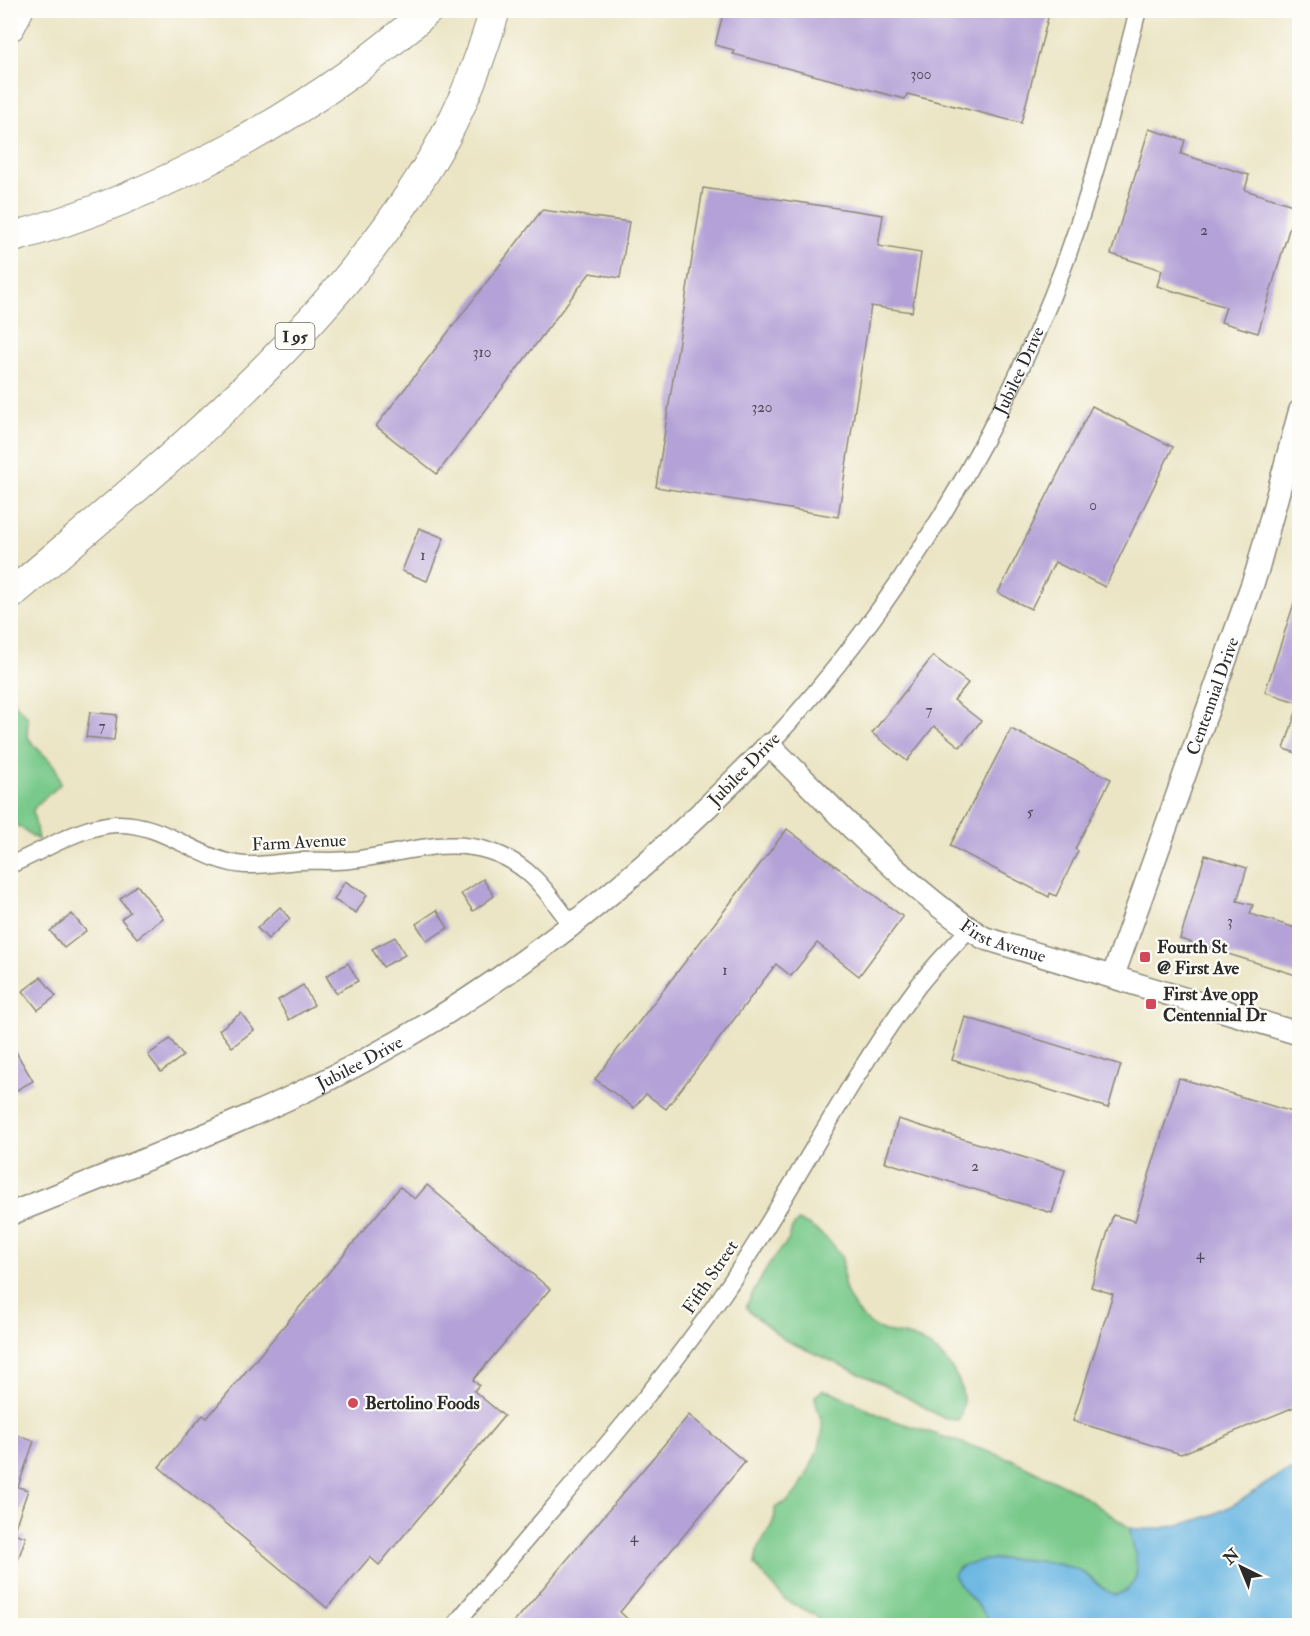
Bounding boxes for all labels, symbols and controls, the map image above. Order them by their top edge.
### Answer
house number: 300 [910,65,932,84]
house number: 2 [1200,221,1208,240]
road number: I 95 [276,323,314,349]
street label: Jubilee Drive [988,323,1050,420]
house number: 310 [473,343,491,362]
house number: 320 [751,398,773,417]
house number: 0 [1089,496,1097,515]
house number: 1 [420,546,426,565]
street label: Centennial Drive [1181,634,1245,758]
house number: 7 [926,701,933,720]
house number: 7 [99,717,106,736]
street label: Jubilee Drive [703,727,786,812]
house number: 5 [1027,803,1034,822]
street label: Farm Avenue [251,829,347,856]
house number: 3 [1227,912,1233,931]
street label: First Avenue [955,914,1049,968]
place label: Fourth St @ First Ave [1157,936,1240,980]
marker: Fourth St @ First Ave [1138,950,1152,964]
house number: 1 [722,961,728,980]
place label: First Ave opp Centennial Dr [1163,983,1267,1027]
marker: First Ave opp Centennial Dr [1144,997,1158,1011]
street label: Jubilee Drive [312,1030,407,1096]
house number: 2 [971,1157,979,1176]
street label: Fifth Street [677,1236,744,1319]
house number: 4 [1196,1245,1205,1264]
place label: Bertolino Foods [365,1392,480,1415]
marker: Bertolino Foods [346,1396,360,1410]
house number: 4 [630,1528,639,1547]
north arrow [1211,1537,1271,1597]
text: N [1219,1544,1244,1570]

